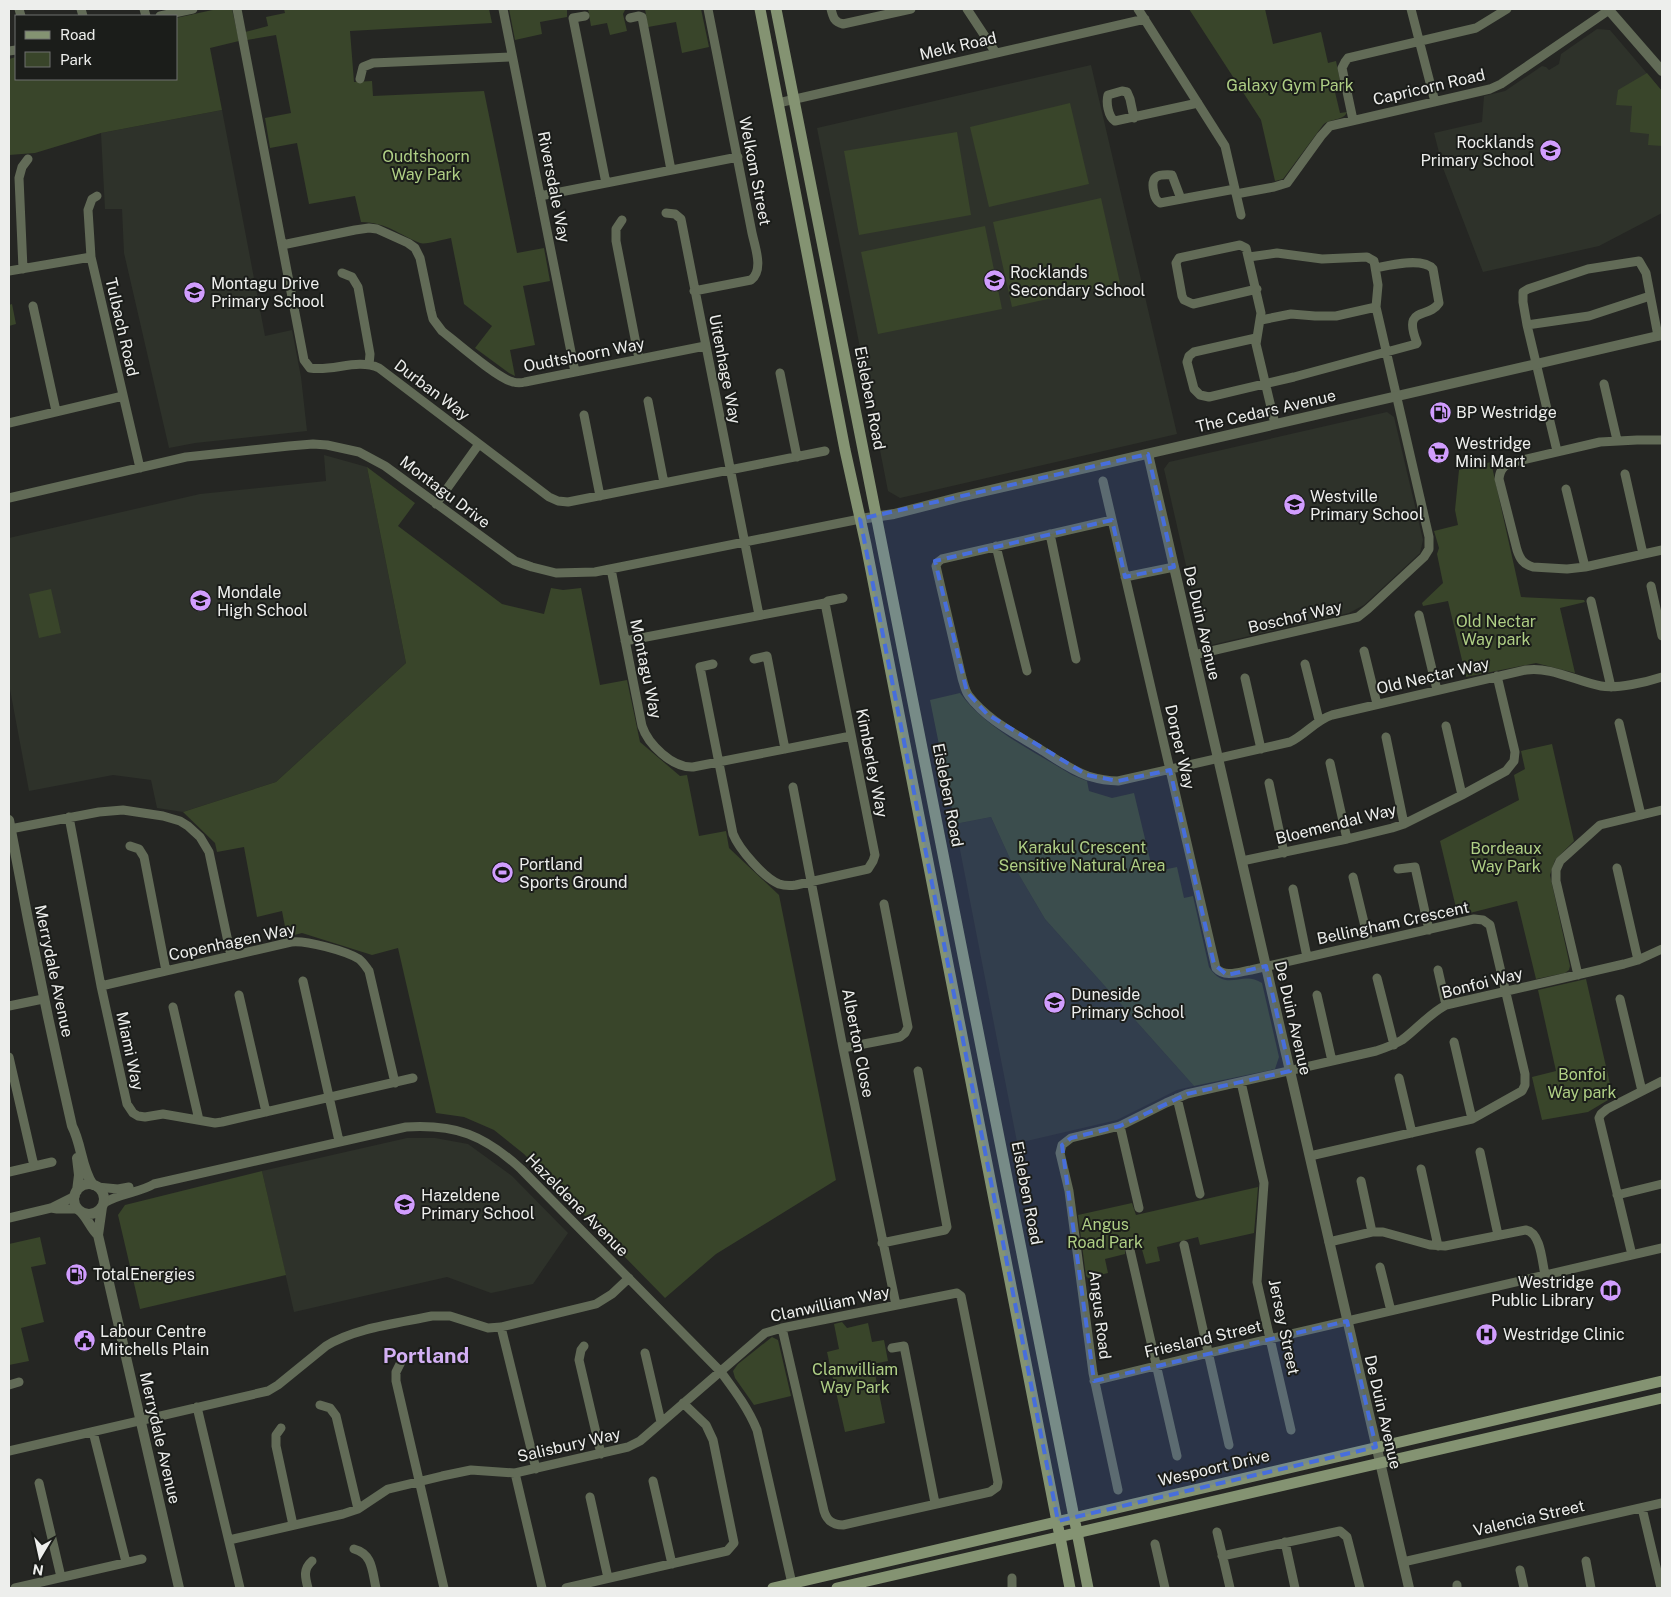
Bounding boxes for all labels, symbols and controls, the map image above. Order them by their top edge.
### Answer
legend [15,15,178,80]
text: Road [60,26,96,43]
street label: Melk Road [918,28,998,64]
text: Park [60,51,92,68]
street label: Capricorn Road [1371,65,1487,109]
park label: Galaxy Gym Park [1226,76,1354,95]
street label: Welkom Street [735,115,775,227]
street label: Riversdale Way [534,130,574,245]
place label: Rocklands Primary School [1420,133,1534,170]
school or university icon: Rocklands Primary School [1538,139,1562,163]
park label: Oudtshoorn Way Park [382,147,470,184]
place label: Rocklands Secondary School [1010,263,1146,300]
school or university icon: Rocklands Secondary School [982,269,1006,293]
place label: Montagu Drive Primary School [211,274,325,311]
street label: Tulbach Road [101,276,143,378]
school or university icon: Montagu Drive Primary School [183,280,207,304]
street label: Uitenhage Way [705,313,745,426]
street label: Oudtshoorn Way [522,334,647,376]
street label: Eisleben Road [851,345,889,451]
street label: Durban Way [391,355,474,425]
street label: The Cedars Avenue [1194,386,1338,436]
fuel station icon: BP Westridge [1428,400,1452,424]
place label: BP Westridge [1456,403,1557,422]
place label: Westridge Mini Mart [1455,434,1531,471]
supermarket icon: Westridge Mini Mart [1427,440,1451,464]
street label: Montagu Drive [396,452,494,532]
place label: Westville Primary School [1310,487,1424,524]
school or university icon: Westville Primary School [1282,493,1306,517]
street label: De Duin Avenue [1180,564,1224,682]
place label: Mondale High School [217,583,308,620]
school or university icon: Mondale High School [189,589,213,613]
street label: Boschof Way [1246,597,1344,637]
park label: Old Nectar Way park [1456,612,1536,649]
street label: Montagu Way [626,618,666,721]
street label: Old Nectar Way [1375,654,1492,698]
street label: Dorper Way [1161,703,1199,792]
street label: Kimberley Way [852,707,892,820]
street label: Eisleben Road [929,742,967,848]
street label: Bloemendal Way [1274,800,1399,848]
park label: Karakul Crescent Sensitive Natural Area [999,838,1165,875]
park label: Bordeaux Way Park [1470,839,1542,876]
place label: Portland Sports Ground [519,855,628,892]
sports icon: Portland Sports Ground [491,861,515,885]
street label: Bellingham Crescent [1315,898,1471,948]
street label: Merrydale Avenue [31,903,77,1039]
street label: Copenhagen Way [167,919,298,965]
street label: De Duin Avenue [1271,959,1315,1077]
street label: Bonfoi Way [1439,964,1525,1002]
place label: Duneside Primary School [1071,985,1185,1022]
street label: Alberton Close [838,987,878,1099]
school or university icon: Duneside Primary School [1043,991,1067,1015]
street label: Miami Way [112,1010,148,1093]
park label: Bonfoi Way park [1547,1065,1617,1102]
street label: Eisleben Road [1008,1140,1046,1246]
street label: Hazeldene Avenue [522,1150,632,1260]
place label: Hazeldene Primary School [421,1186,535,1223]
school or university icon: Hazeldene Primary School [393,1192,417,1216]
park label: Angus Road Park [1067,1215,1143,1252]
fuel station icon: TotalEnergies [65,1262,89,1286]
place label: TotalEnergies [93,1265,195,1284]
street label: Angus Road [1085,1269,1115,1361]
place label: Westridge Public Library [1491,1273,1594,1310]
street label: Jersey Street [1265,1277,1303,1377]
library icon: Westridge Public Library [1598,1279,1622,1303]
street label: Clanwilliam Way [769,1282,892,1326]
street label: Friesland Street [1142,1316,1264,1362]
place label: Labour Centre Mitchells Plain [100,1322,209,1359]
hospital icon: Westridge Clinic [1475,1322,1499,1346]
place label: Westridge Clinic [1503,1325,1625,1344]
public building icon: Labour Centre Mitchells Plain [72,1328,96,1352]
district label: Portland [383,1343,469,1368]
street label: De Duin Avenue [1361,1353,1405,1471]
park label: Clanwilliam Way Park [812,1360,898,1397]
street label: Merrydale Avenue [136,1370,184,1506]
street label: Salisbury Way [515,1424,623,1466]
street label: Wespoort Drive [1156,1446,1272,1490]
street label: Valencia Street [1471,1496,1587,1540]
north arrow [15,1532,65,1582]
text: N [31,1561,45,1579]

